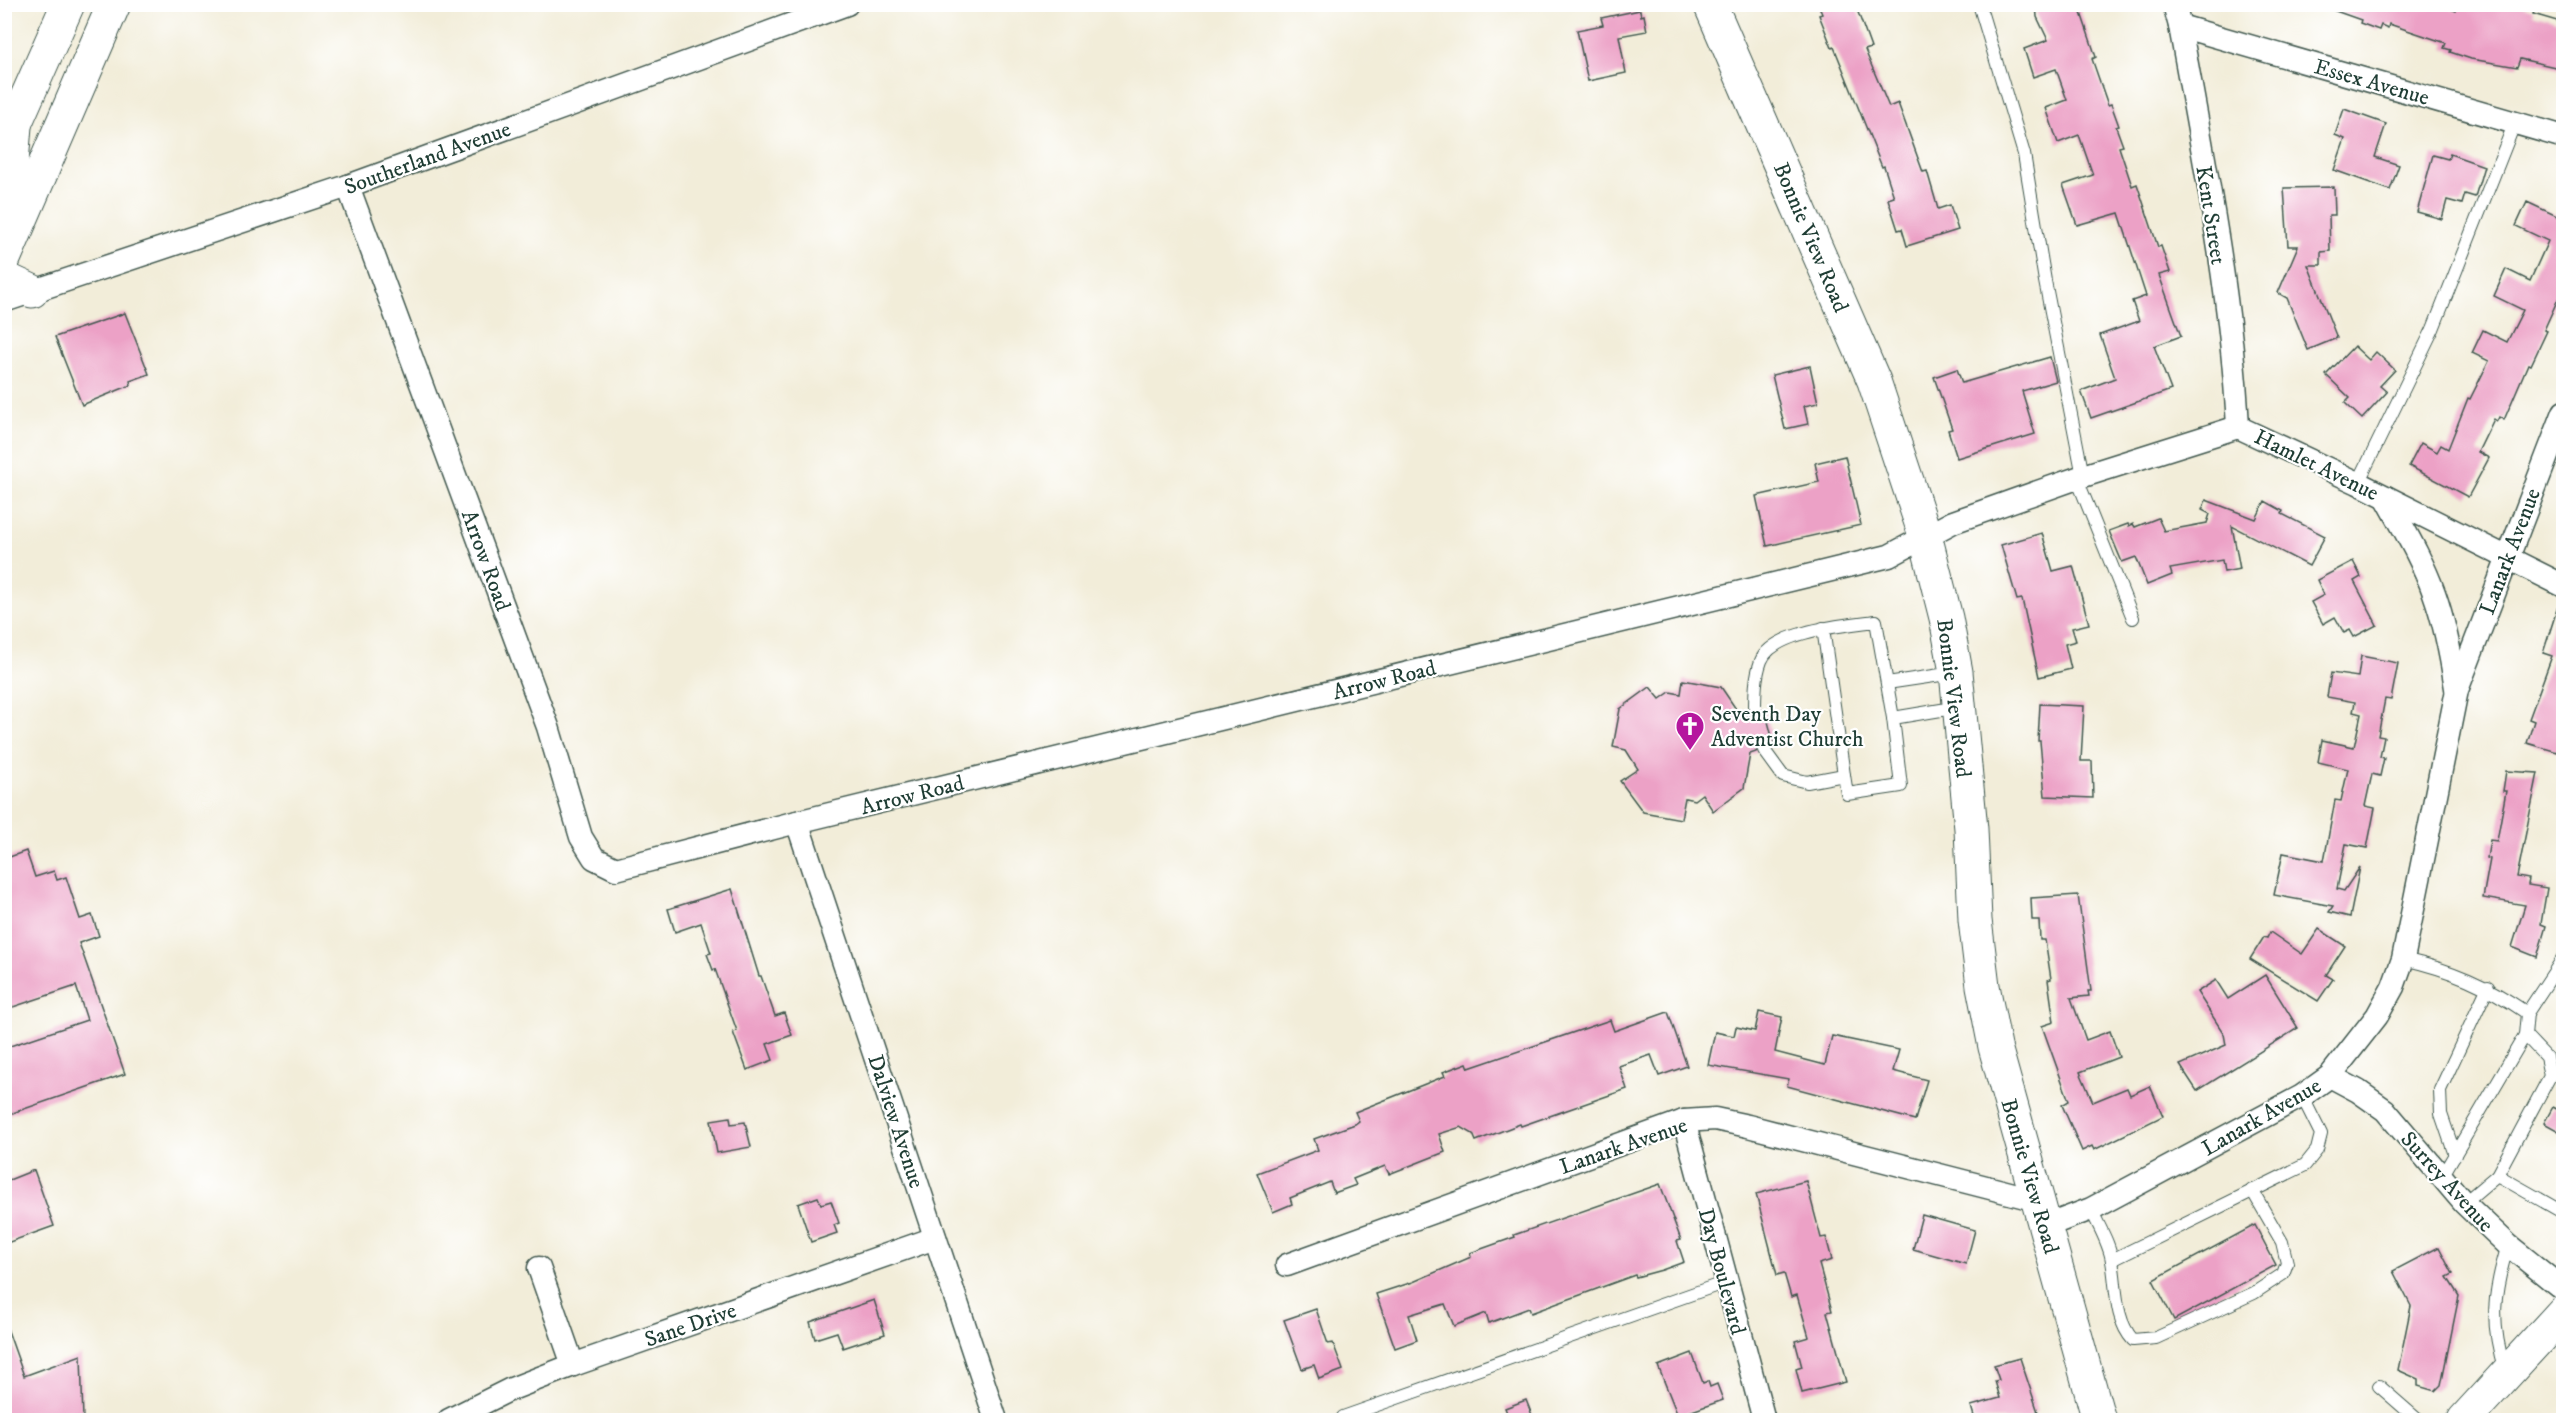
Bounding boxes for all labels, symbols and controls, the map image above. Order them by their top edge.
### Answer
street label: Essex Avenue [2311,53,2432,112]
street label: Southerland Avenue [341,116,514,201]
street label: Bonnie View Road [1767,159,1854,316]
street label: Kent Street [2189,164,2232,266]
street label: Hamlet Avenue [2250,424,2383,507]
street label: Lanark Avenue [2474,485,2547,619]
street label: Arrow Road [455,506,516,615]
street label: Bonnie View Road [1930,617,1977,779]
street label: Arrow Road [1330,655,1439,706]
place label: Seventh Day Adventist Church [1711,701,1864,753]
church icon: Seventh Day Adventist Church [1674,710,1706,752]
street label: Arrow Road [858,770,967,821]
street label: Dalview Avenue [861,1051,930,1192]
street label: Lanark Avenue [2197,1072,2326,1162]
street label: Bonnie View Road [1995,1096,2065,1257]
street label: Lanark Avenue [1556,1112,1691,1181]
street label: Surrey Avenue [2395,1126,2499,1238]
street label: Day Boulevard [1692,1205,1751,1338]
street label: Sane Drive [641,1297,740,1354]

